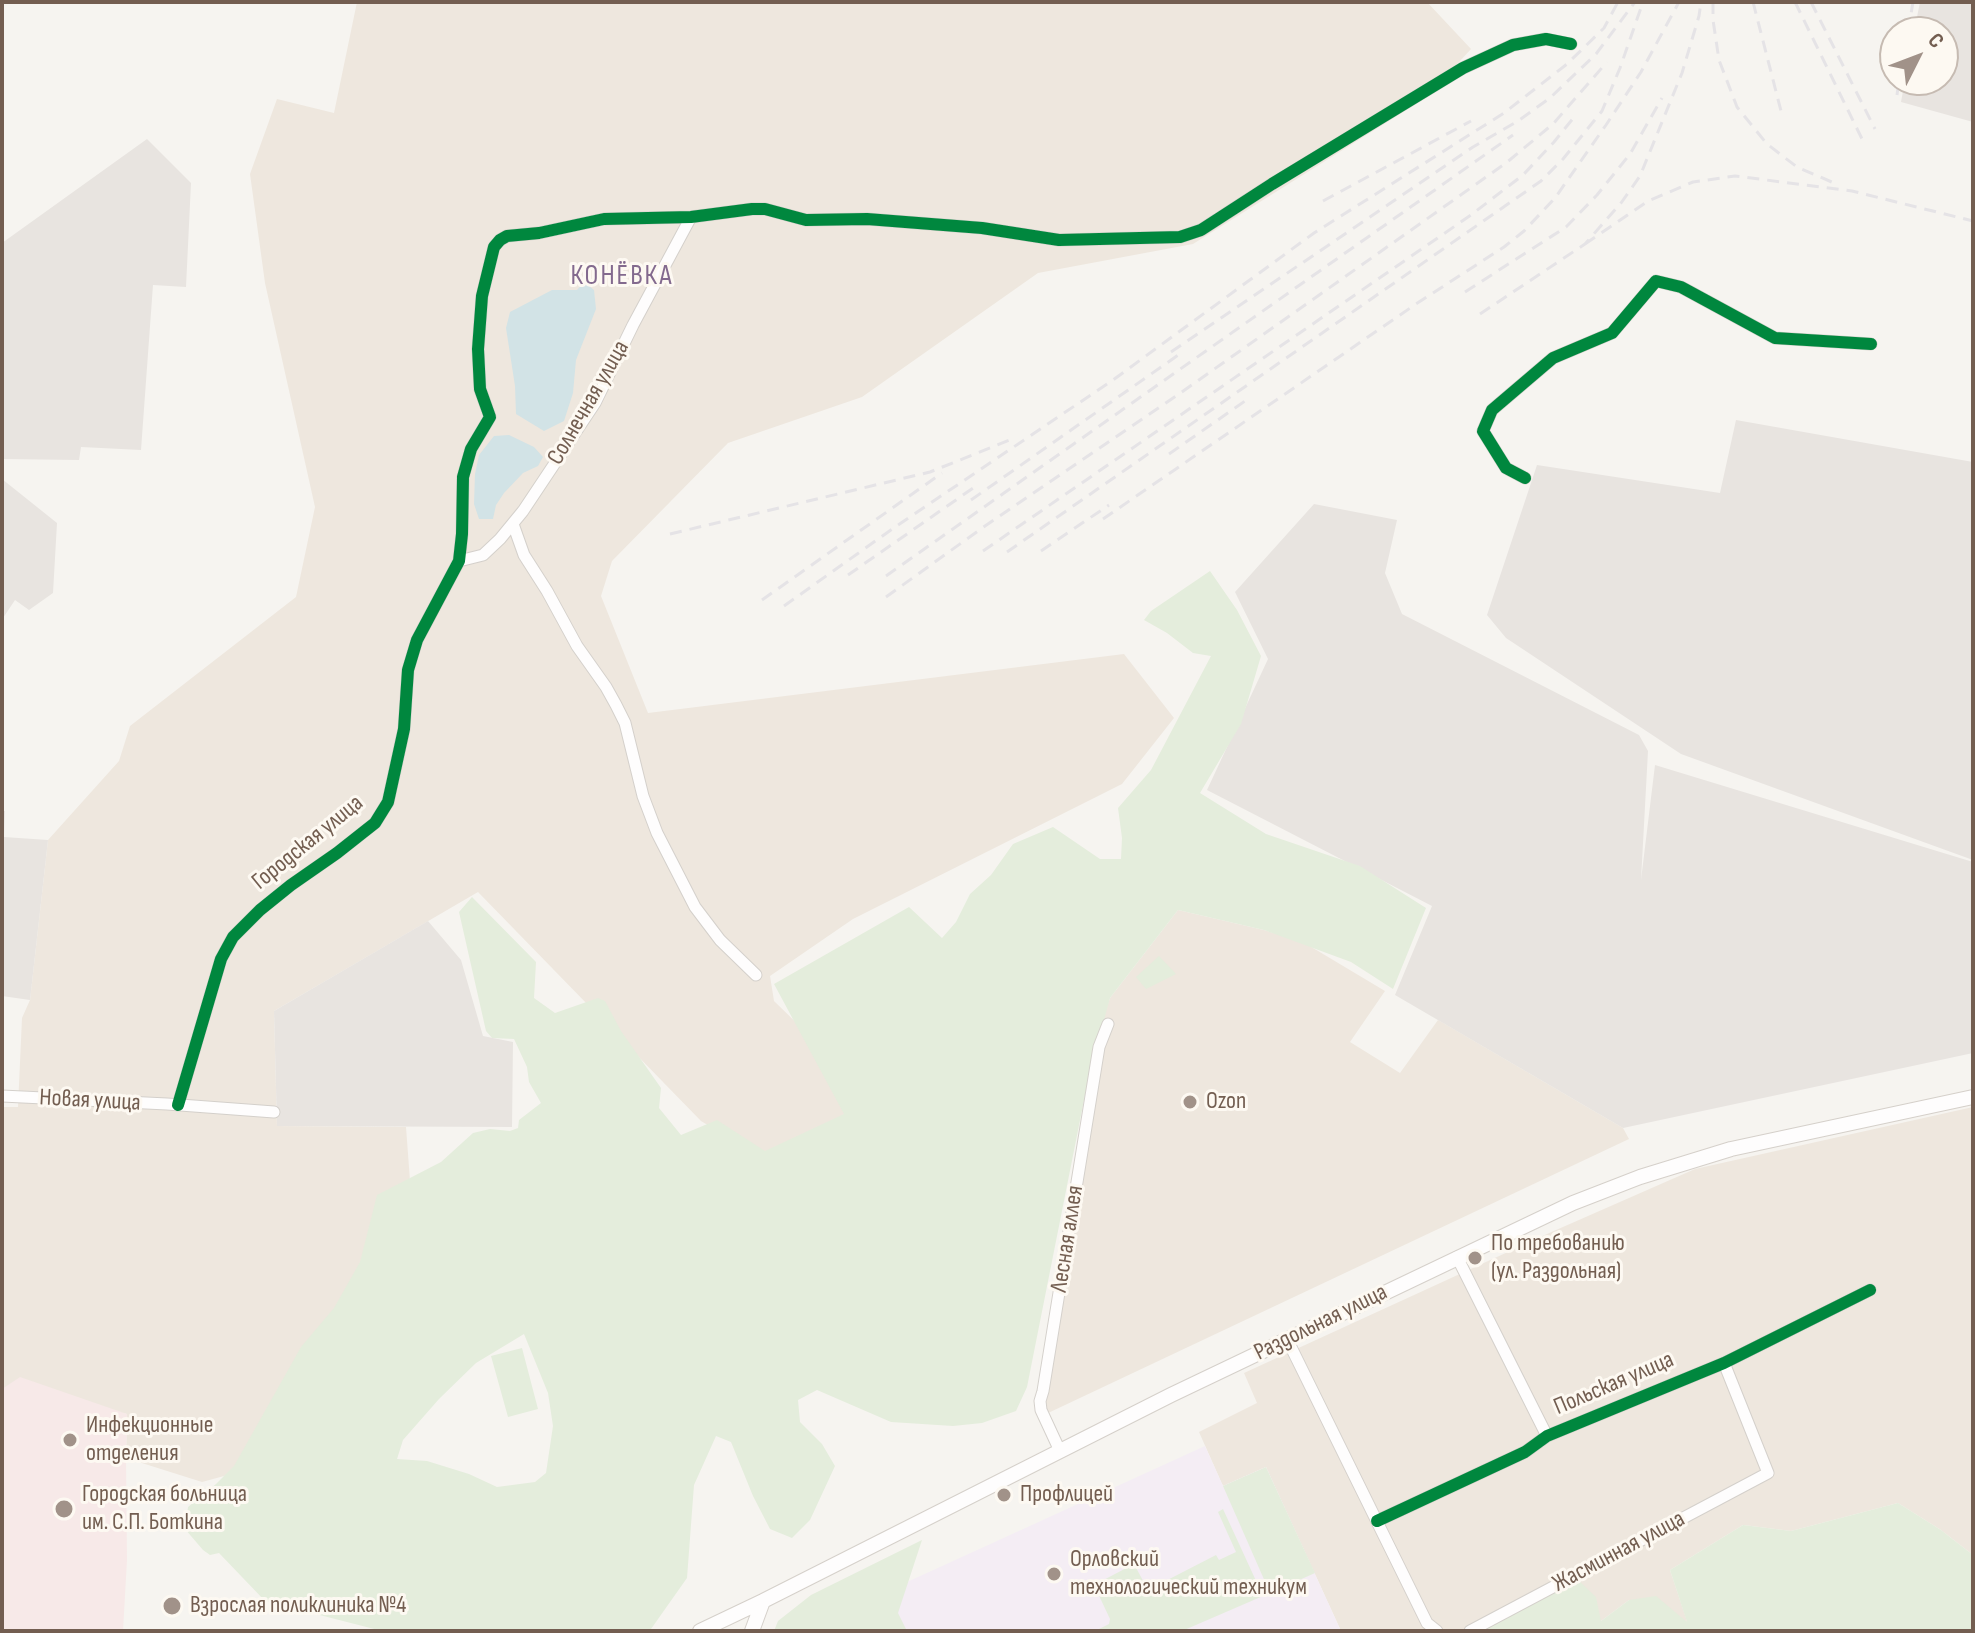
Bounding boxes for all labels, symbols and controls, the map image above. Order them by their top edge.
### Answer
north arrow [1879,16,1959,96]
text: С [1922,28,1950,54]
district label: КОНЁВКА [570,260,674,294]
street label: Солнечная улица [542,336,636,470]
street label: Городская улица [247,789,369,897]
street label: Новая улица [39,1084,141,1118]
place label: Ozon [1206,1088,1246,1116]
marker: Ozon [1181,1093,1199,1111]
street label: Лесная аллея [1045,1184,1091,1294]
place label: По требованию (ул. Раздольная) [1491,1230,1625,1286]
marker: По требованию (ул. Раздольная) [1466,1249,1484,1267]
street label: Раздольная улица [1250,1278,1392,1368]
street label: Польская улица [1550,1346,1678,1422]
place label: Инфекционные отделения [86,1412,213,1468]
marker: Инфекционные отделения [61,1431,79,1449]
place label: Городская больница им. С.П. Боткина [82,1481,247,1537]
place label: Профлицей [1020,1481,1113,1509]
marker: Профлицей [995,1486,1013,1504]
marker: Городская больница им. С.П. Боткина [53,1498,75,1520]
street label: Жасминная улица [1548,1505,1690,1599]
place label: Орловский технологический техникум [1070,1546,1307,1602]
marker: Орловский технологический техникум [1045,1565,1063,1583]
place label: Взрослая поликлиника №4 [190,1592,406,1620]
marker: Взрослая поликлиника №4 [161,1595,183,1617]

